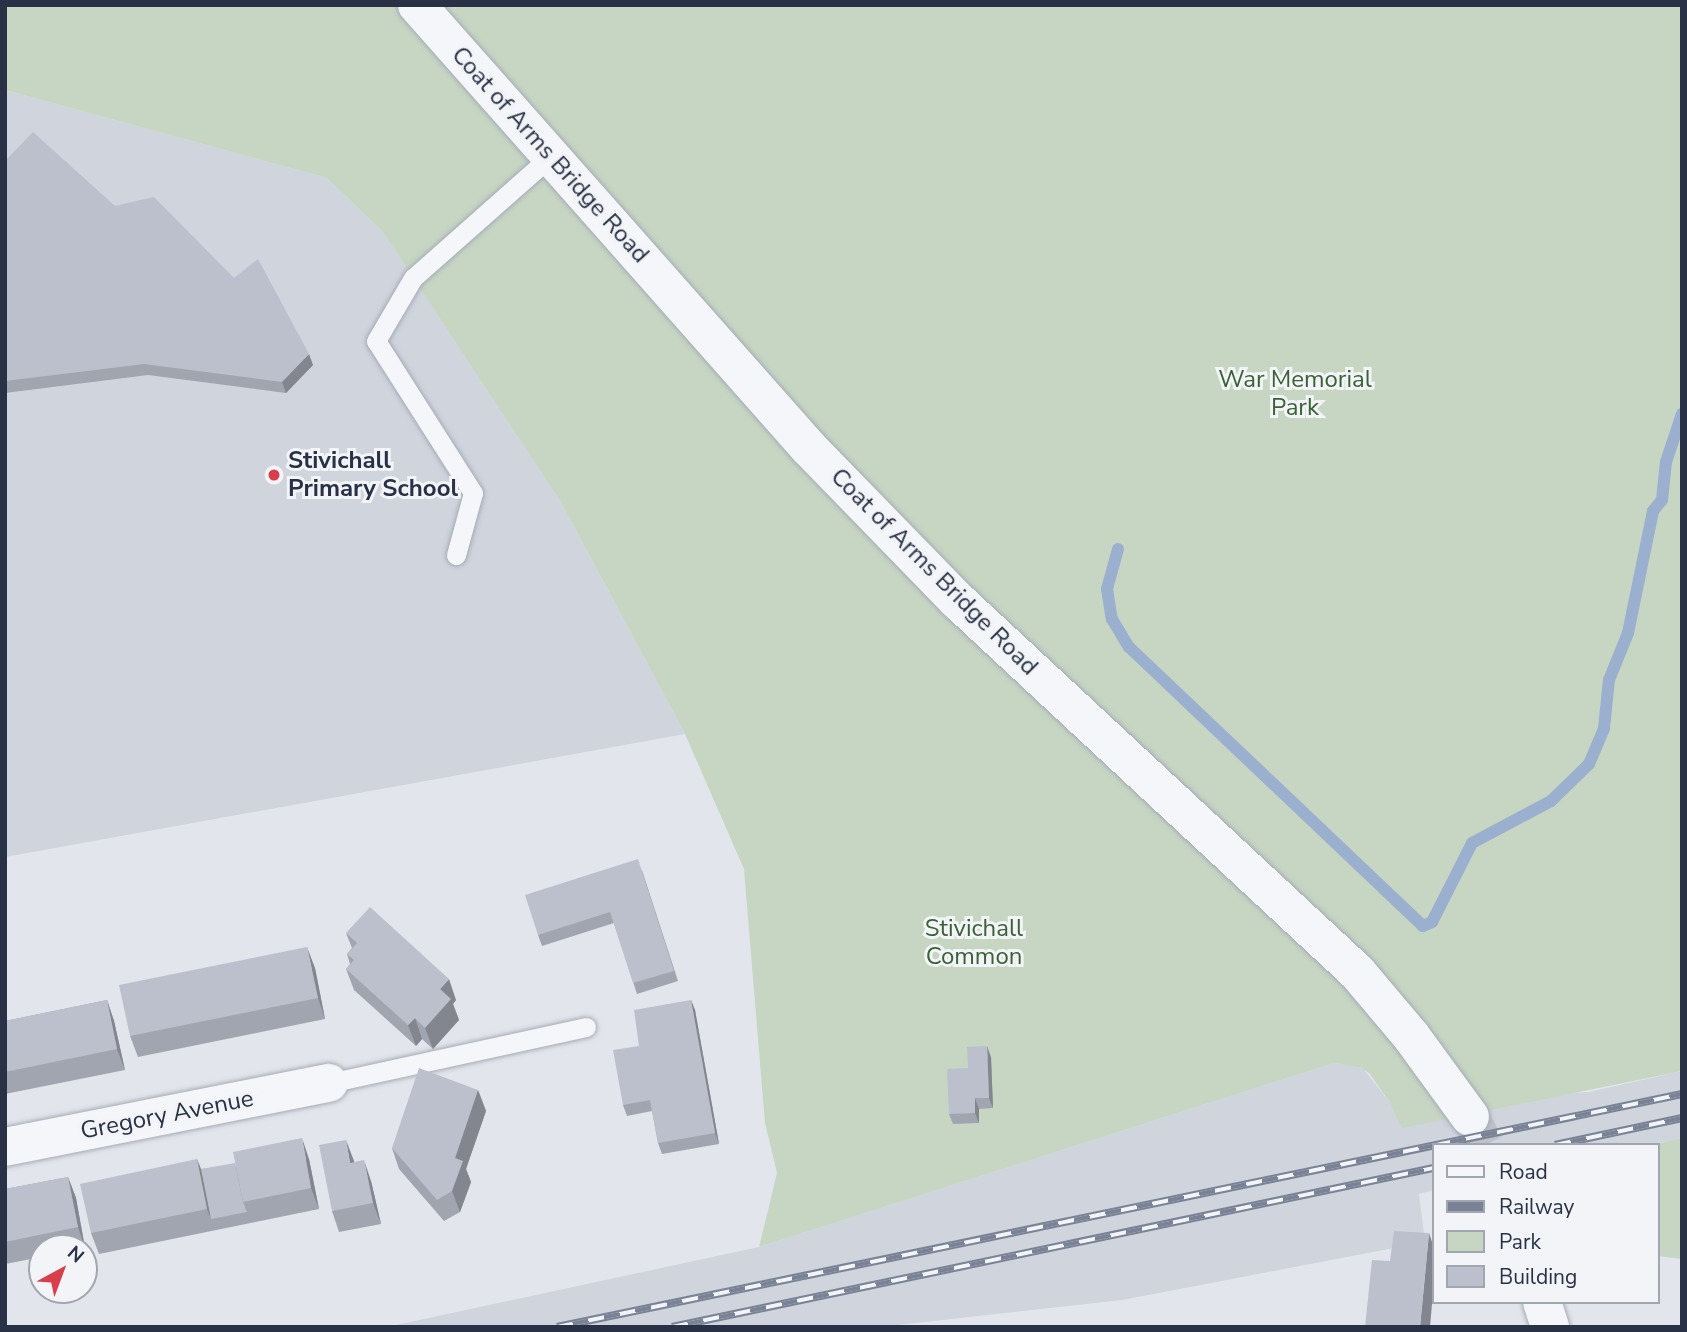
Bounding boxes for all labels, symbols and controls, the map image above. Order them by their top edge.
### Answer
street label: Coat of Arms Bridge Road [445,41,655,269]
park label: War Memorial Park [1218,366,1372,422]
place label: Stivichall Primary School [288,447,458,503]
street label: Coat of Arms Bridge Road [825,463,1043,681]
marker: Stivichall Primary School [266,467,282,483]
park label: Stivichall Common [925,915,1023,971]
street label: Gregory Avenue [78,1084,256,1146]
legend [1432,1143,1659,1304]
text: Road [1499,1158,1548,1186]
text: Railway [1499,1193,1574,1221]
text: Park [1499,1228,1541,1256]
north arrow [28,1234,98,1304]
text: N [62,1240,89,1269]
text: Building [1499,1263,1577,1291]

